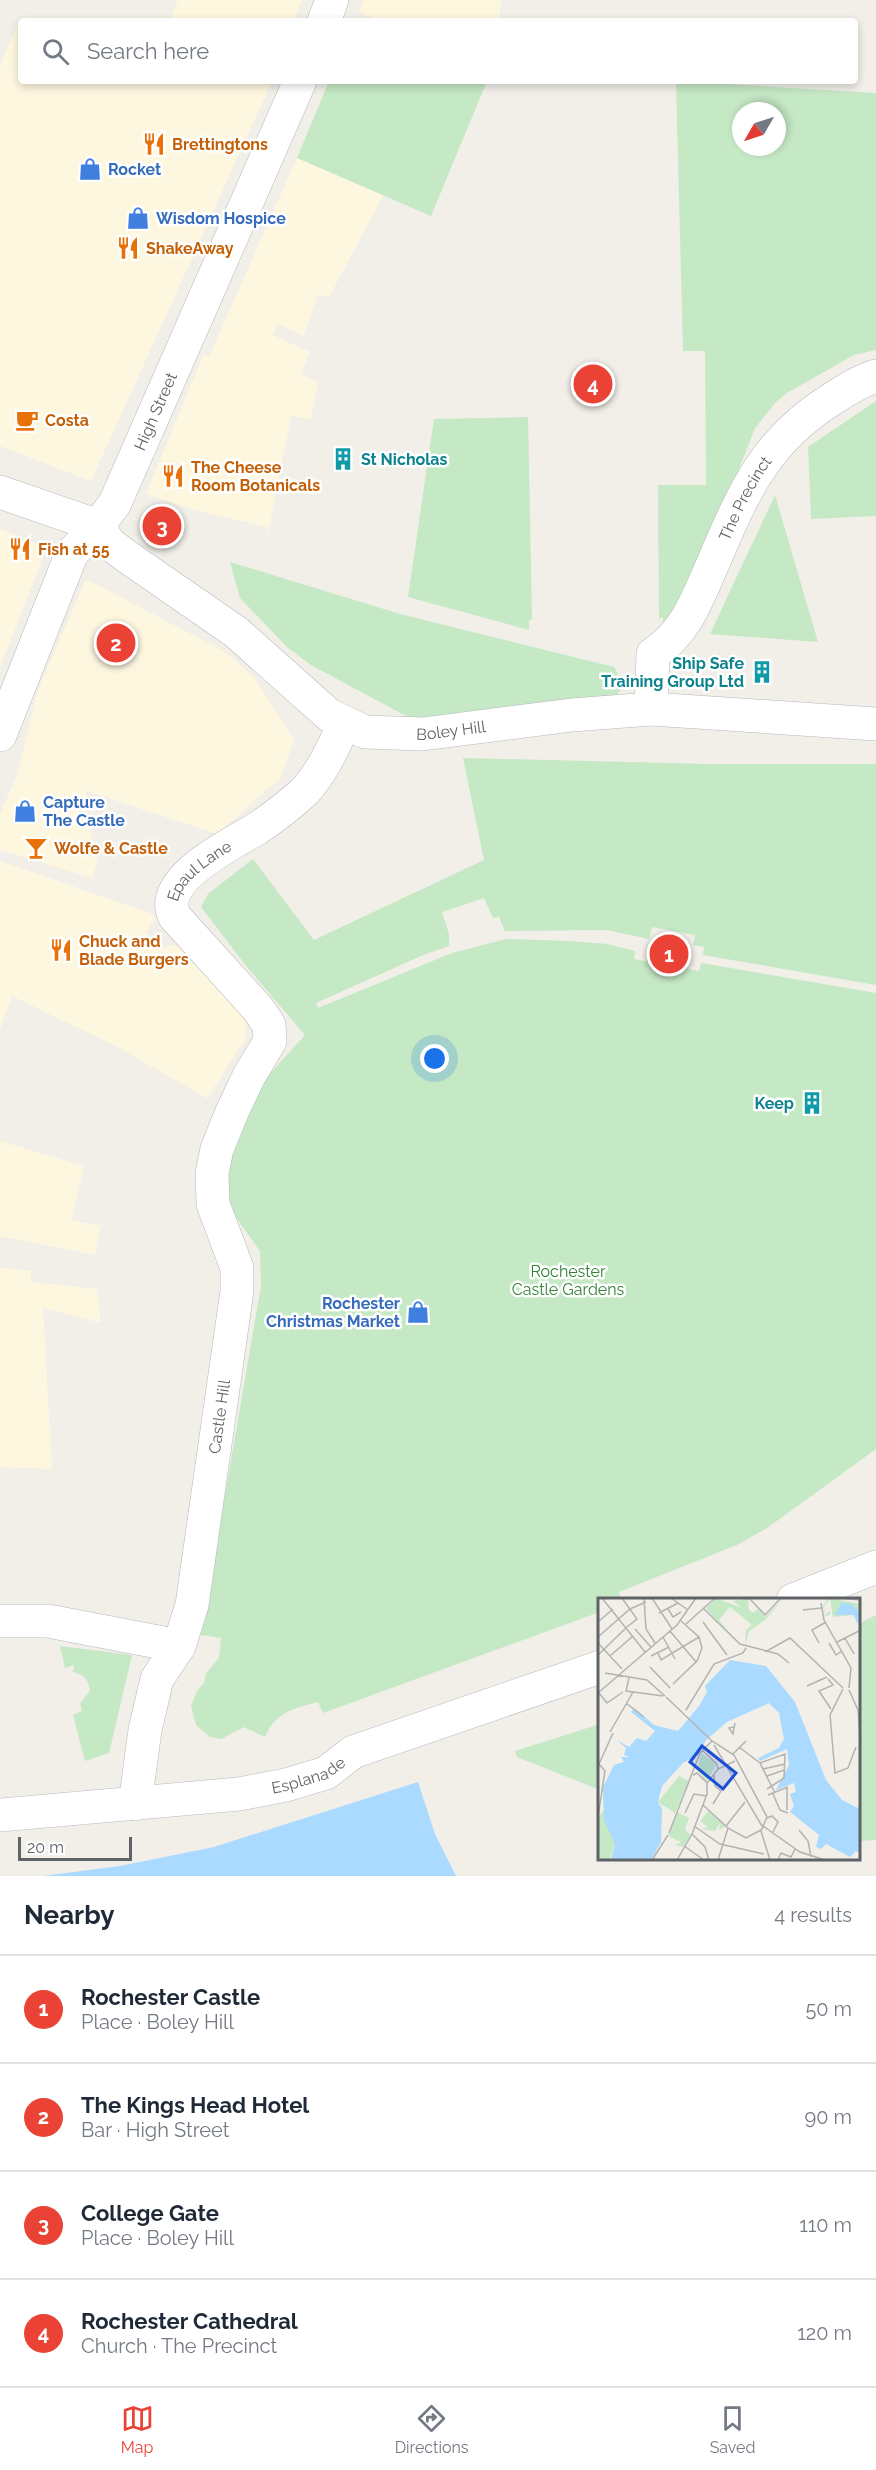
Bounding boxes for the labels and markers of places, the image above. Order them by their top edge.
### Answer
restaurant icon: Brettingtons [141,131,167,157]
place label: Brettingtons [172,135,268,154]
shop icon: Rocket [77,156,103,182]
place label: Rocket [108,160,161,179]
shop icon: Wisdom Hospice [125,205,151,231]
place label: Wisdom Hospice [156,209,286,228]
restaurant icon: ShakeAway [115,235,141,261]
place label: ShakeAway [146,239,234,258]
pin: 4 [574,362,612,406]
cafe icon: Costa [14,407,40,433]
place label: Costa [45,411,89,430]
building icon: St Nicholas [330,446,356,472]
place label: St Nicholas [361,450,448,469]
place label: The Cheese Room Botanicals [191,458,320,495]
restaurant icon: The Cheese Room Botanicals [160,463,186,489]
pin: 3 [142,504,182,548]
restaurant icon: Fish at 55 [7,536,33,562]
place label: Fish at 55 [38,540,110,559]
pin: 2 [96,620,136,666]
place label: Ship Safe Training Group Ltd [601,654,744,691]
building icon: Ship Safe Training Group Ltd [749,659,775,685]
place label: Capture The Castle [43,793,125,830]
shop icon: Capture The Castle [12,798,38,824]
bar icon: Wolfe & Castle [23,835,49,861]
place label: Wolfe & Castle [54,839,168,858]
place label: Chuck and Blade Burgers [79,932,189,969]
pin: 1 [650,932,688,976]
restaurant icon: Chuck and Blade Burgers [48,937,74,963]
building icon: Keep [799,1090,825,1116]
place label: Keep [755,1094,794,1113]
place label: Rochester Christmas Market [266,1294,400,1331]
shop icon: Rochester Christmas Market [405,1299,431,1325]

